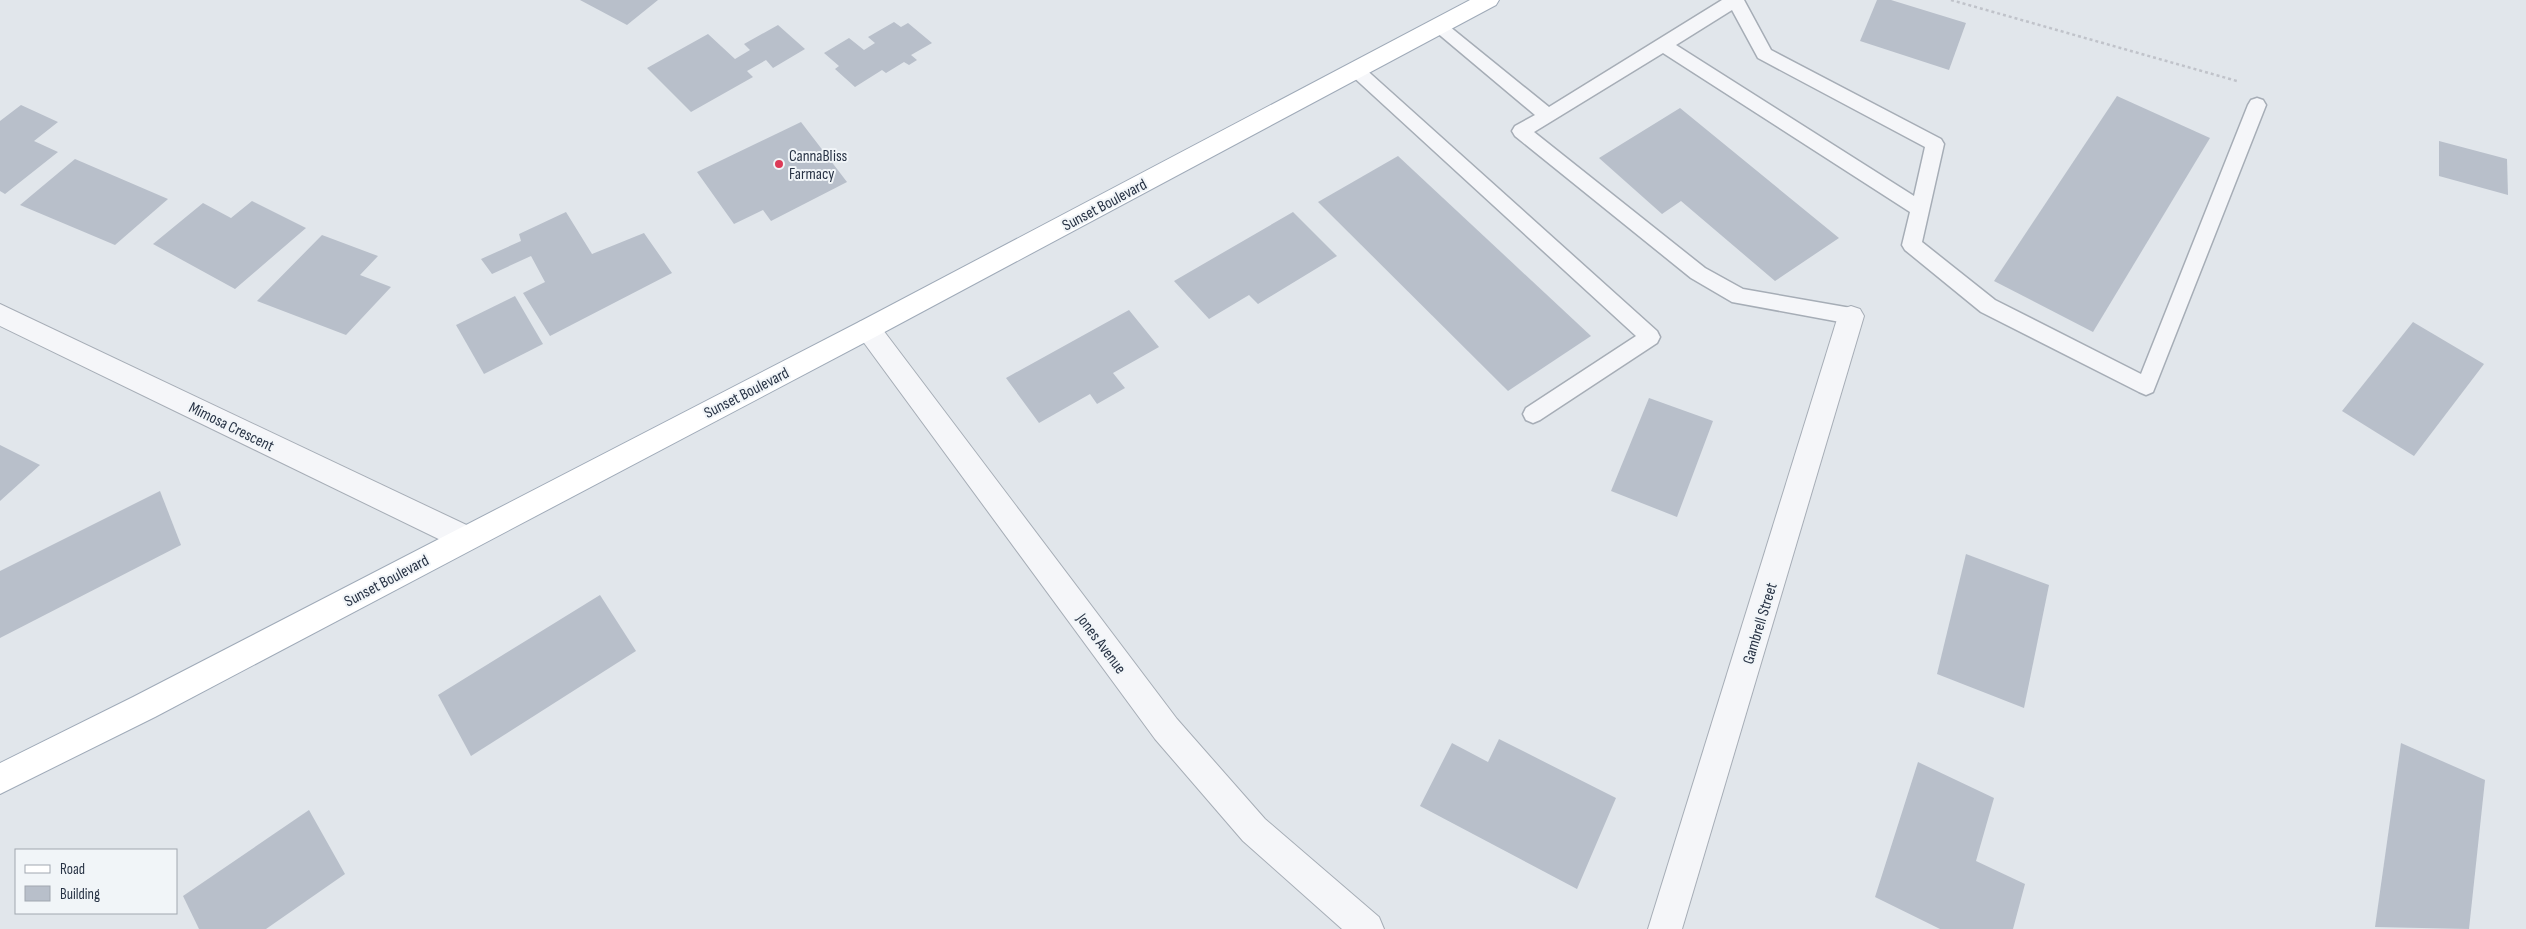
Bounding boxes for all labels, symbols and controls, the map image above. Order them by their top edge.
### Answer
place label: CannaBliss Farmacy [789,147,847,184]
marker: CannaBliss Farmacy [773,158,785,170]
street label: Sunset Boulevard [1059,175,1150,235]
street label: Sunset Boulevard [701,364,792,423]
street label: Mimosa Crescent [186,399,277,456]
street label: Sunset Boulevard [341,551,432,611]
street label: Gambrell Street [1739,580,1782,666]
street label: Jones Avenue [1071,609,1130,678]
legend [15,849,178,914]
text: Road [60,860,85,879]
text: Building [60,885,100,904]

